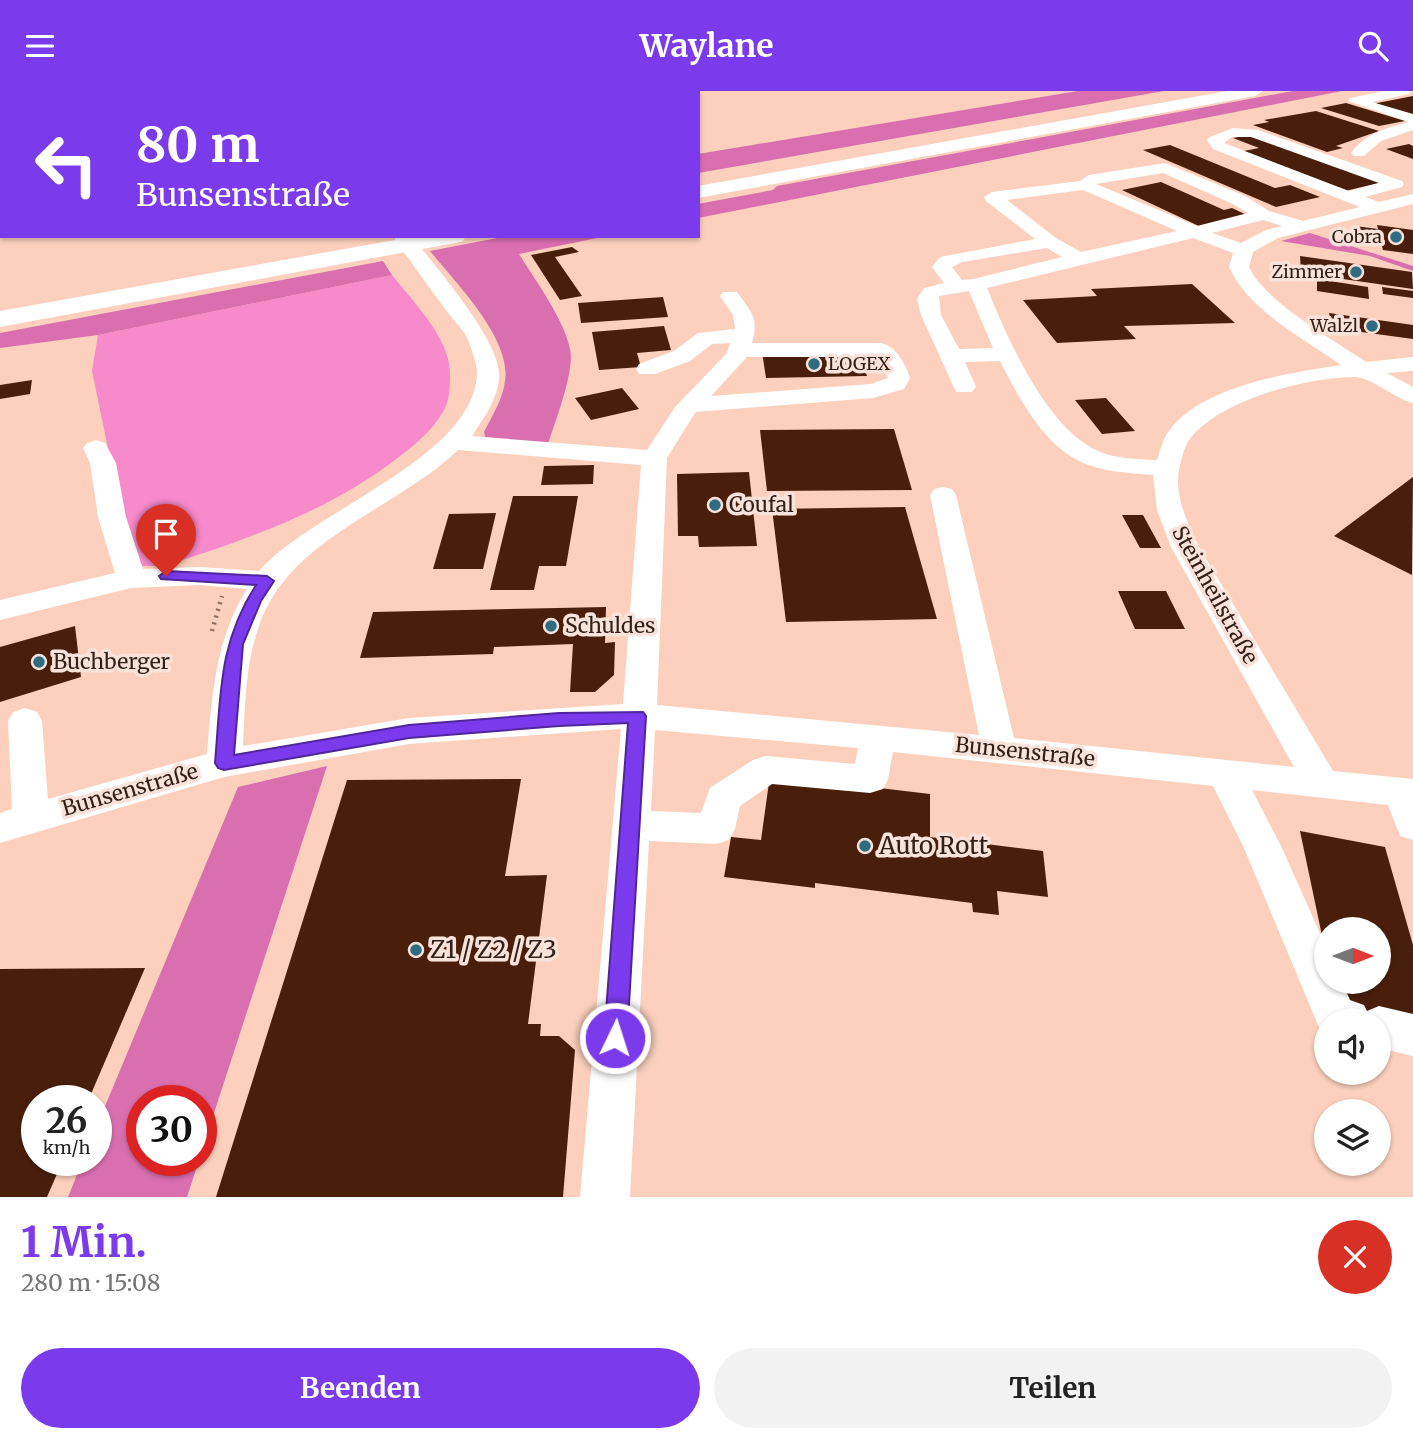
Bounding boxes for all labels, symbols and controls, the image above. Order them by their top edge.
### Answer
text: Waylane [639,26,774,66]
icon: menu [21,27,59,65]
icon: search [1354,27,1392,65]
text: 80 m [136,114,259,175]
icon: left [21,119,112,210]
text: Bunsenstraße [136,175,350,215]
place label: Cobra [1332,225,1382,248]
marker: Cobra [1388,229,1404,245]
place label: Zimmer [1272,260,1342,283]
marker: Zimmer [1348,264,1364,280]
place label: Walzl [1309,314,1358,337]
marker: Walzl [1364,318,1380,334]
place label: LOGEX [828,352,891,375]
marker: LOGEX [806,356,822,372]
place label: Coufal [729,491,794,518]
marker: Coufal [707,497,723,513]
pin [136,504,196,576]
icon: arrive [147,515,185,553]
street label: Steinheilstraße [1166,521,1265,669]
place label: Schuldes [565,612,655,639]
marker: Schuldes [543,618,559,634]
place label: Buchberger [53,648,170,675]
marker: Buchberger [31,654,47,670]
street label: Bunsenstraße [954,731,1096,772]
street label: Bunsenstraße [59,757,201,822]
place label: Auto Rott [878,830,989,861]
marker: Auto Rott [857,838,873,854]
north arrow [1314,917,1391,994]
map controls [1314,917,1391,1176]
place label: Z1 / Z2 / Z3 [430,934,557,965]
marker: Z1 / Z2 / Z3 [408,942,424,958]
position arrow [578,1001,652,1075]
button: sound [1314,1008,1391,1085]
speed limit sign: 30 [126,1085,217,1176]
text: 26 [46,1099,87,1143]
button: layers [1314,1099,1391,1176]
text: km/h [43,1136,90,1159]
text: 1 Min. [21,1216,147,1268]
button: close [1318,1220,1392,1294]
text: 280 m · 15:08 [21,1268,160,1297]
button: Beenden [21,1348,700,1428]
button: Teilen [714,1348,1392,1428]

